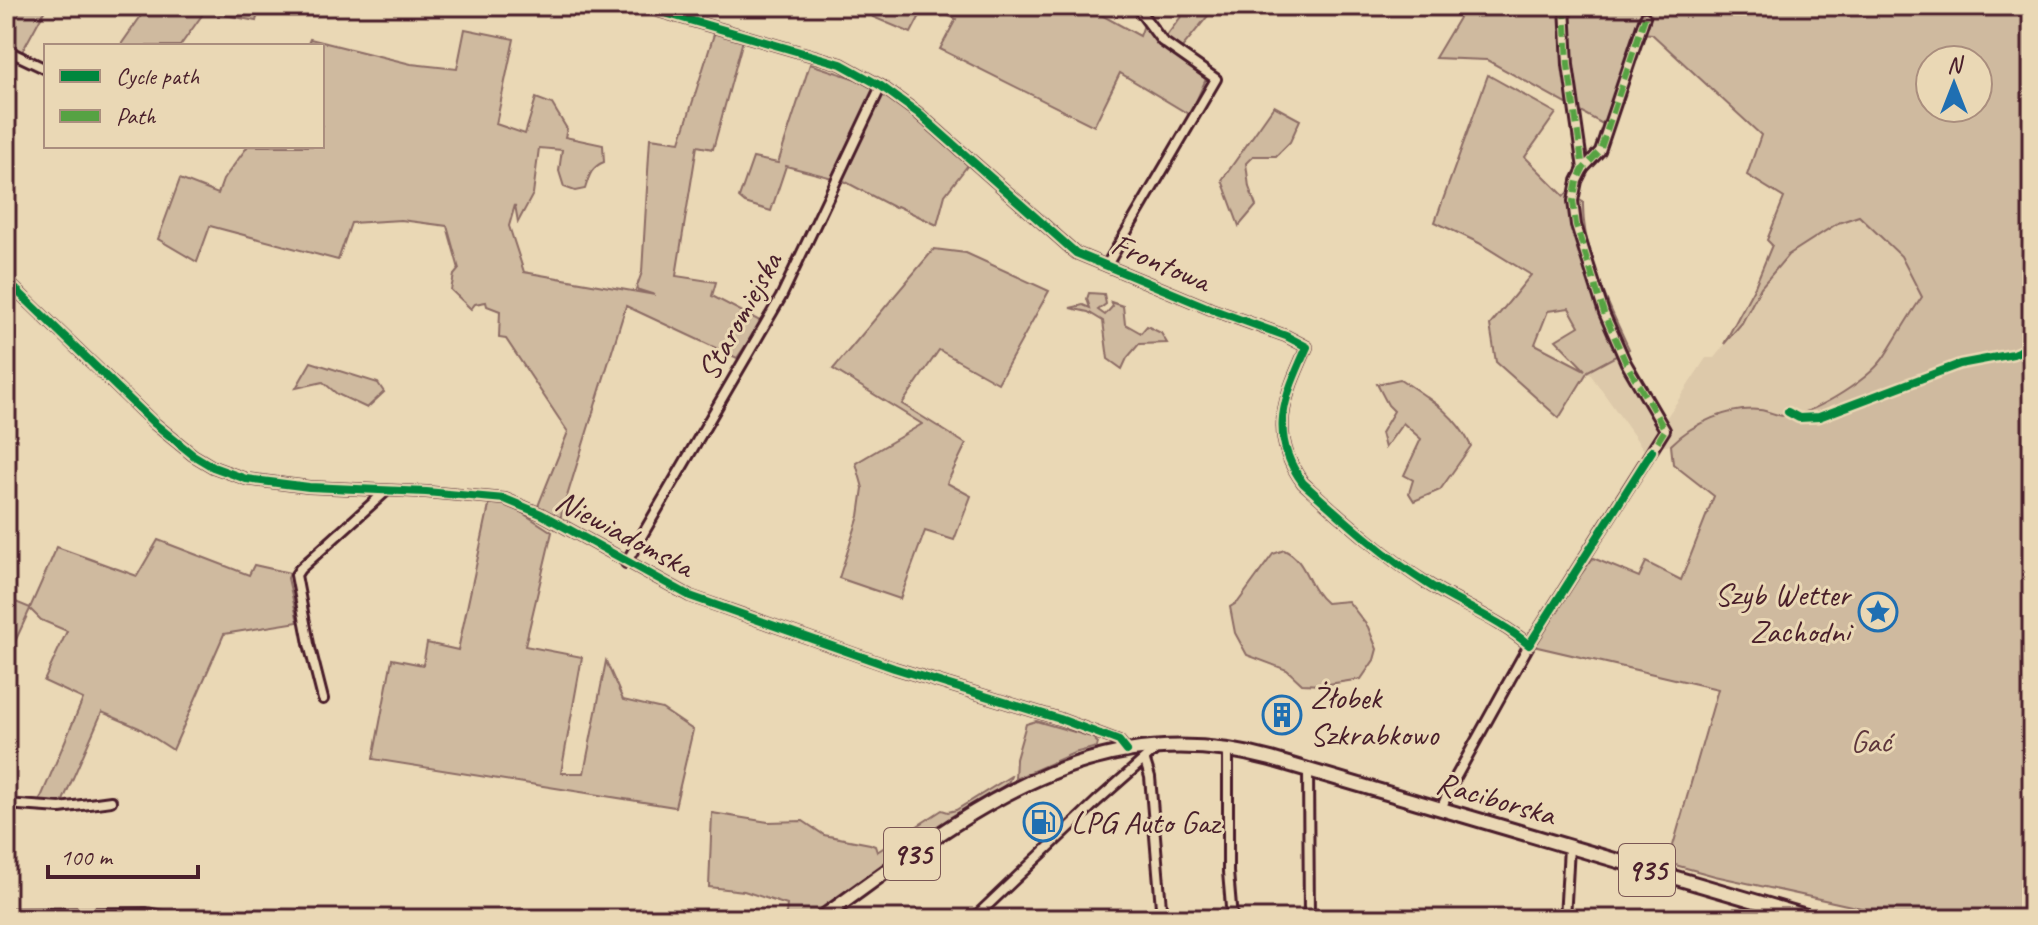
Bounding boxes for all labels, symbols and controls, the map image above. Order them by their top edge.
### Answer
legend [44,44,324,148]
north arrow [1914,44,1994,124]
text: N [1947,51,1964,79]
text: Cycle path [116,61,200,91]
text: Path [116,101,157,131]
street label: Frontowa [1105,223,1219,303]
street label: Staromiejska [688,243,792,387]
street label: Niewiadomska [549,480,703,588]
place label: Szyb Wetter Zachodni [1715,574,1854,652]
place icon: Szyb Wetter Zachodni [1857,591,1899,633]
place label: Żłobek Szkrabkowo [1310,677,1440,755]
building icon: Żłobek Szkrabkowo [1261,694,1303,736]
park label: Gać [1851,721,1896,762]
street label: Raciborska [1432,762,1562,835]
fuel station icon: LPG Auto Gaz [1022,801,1064,843]
place label: LPG Auto Gaz [1071,802,1222,843]
road number: 935 [884,828,940,880]
scale bar [48,829,198,879]
text: 100 m [60,842,114,872]
road number: 935 [1619,844,1675,896]

